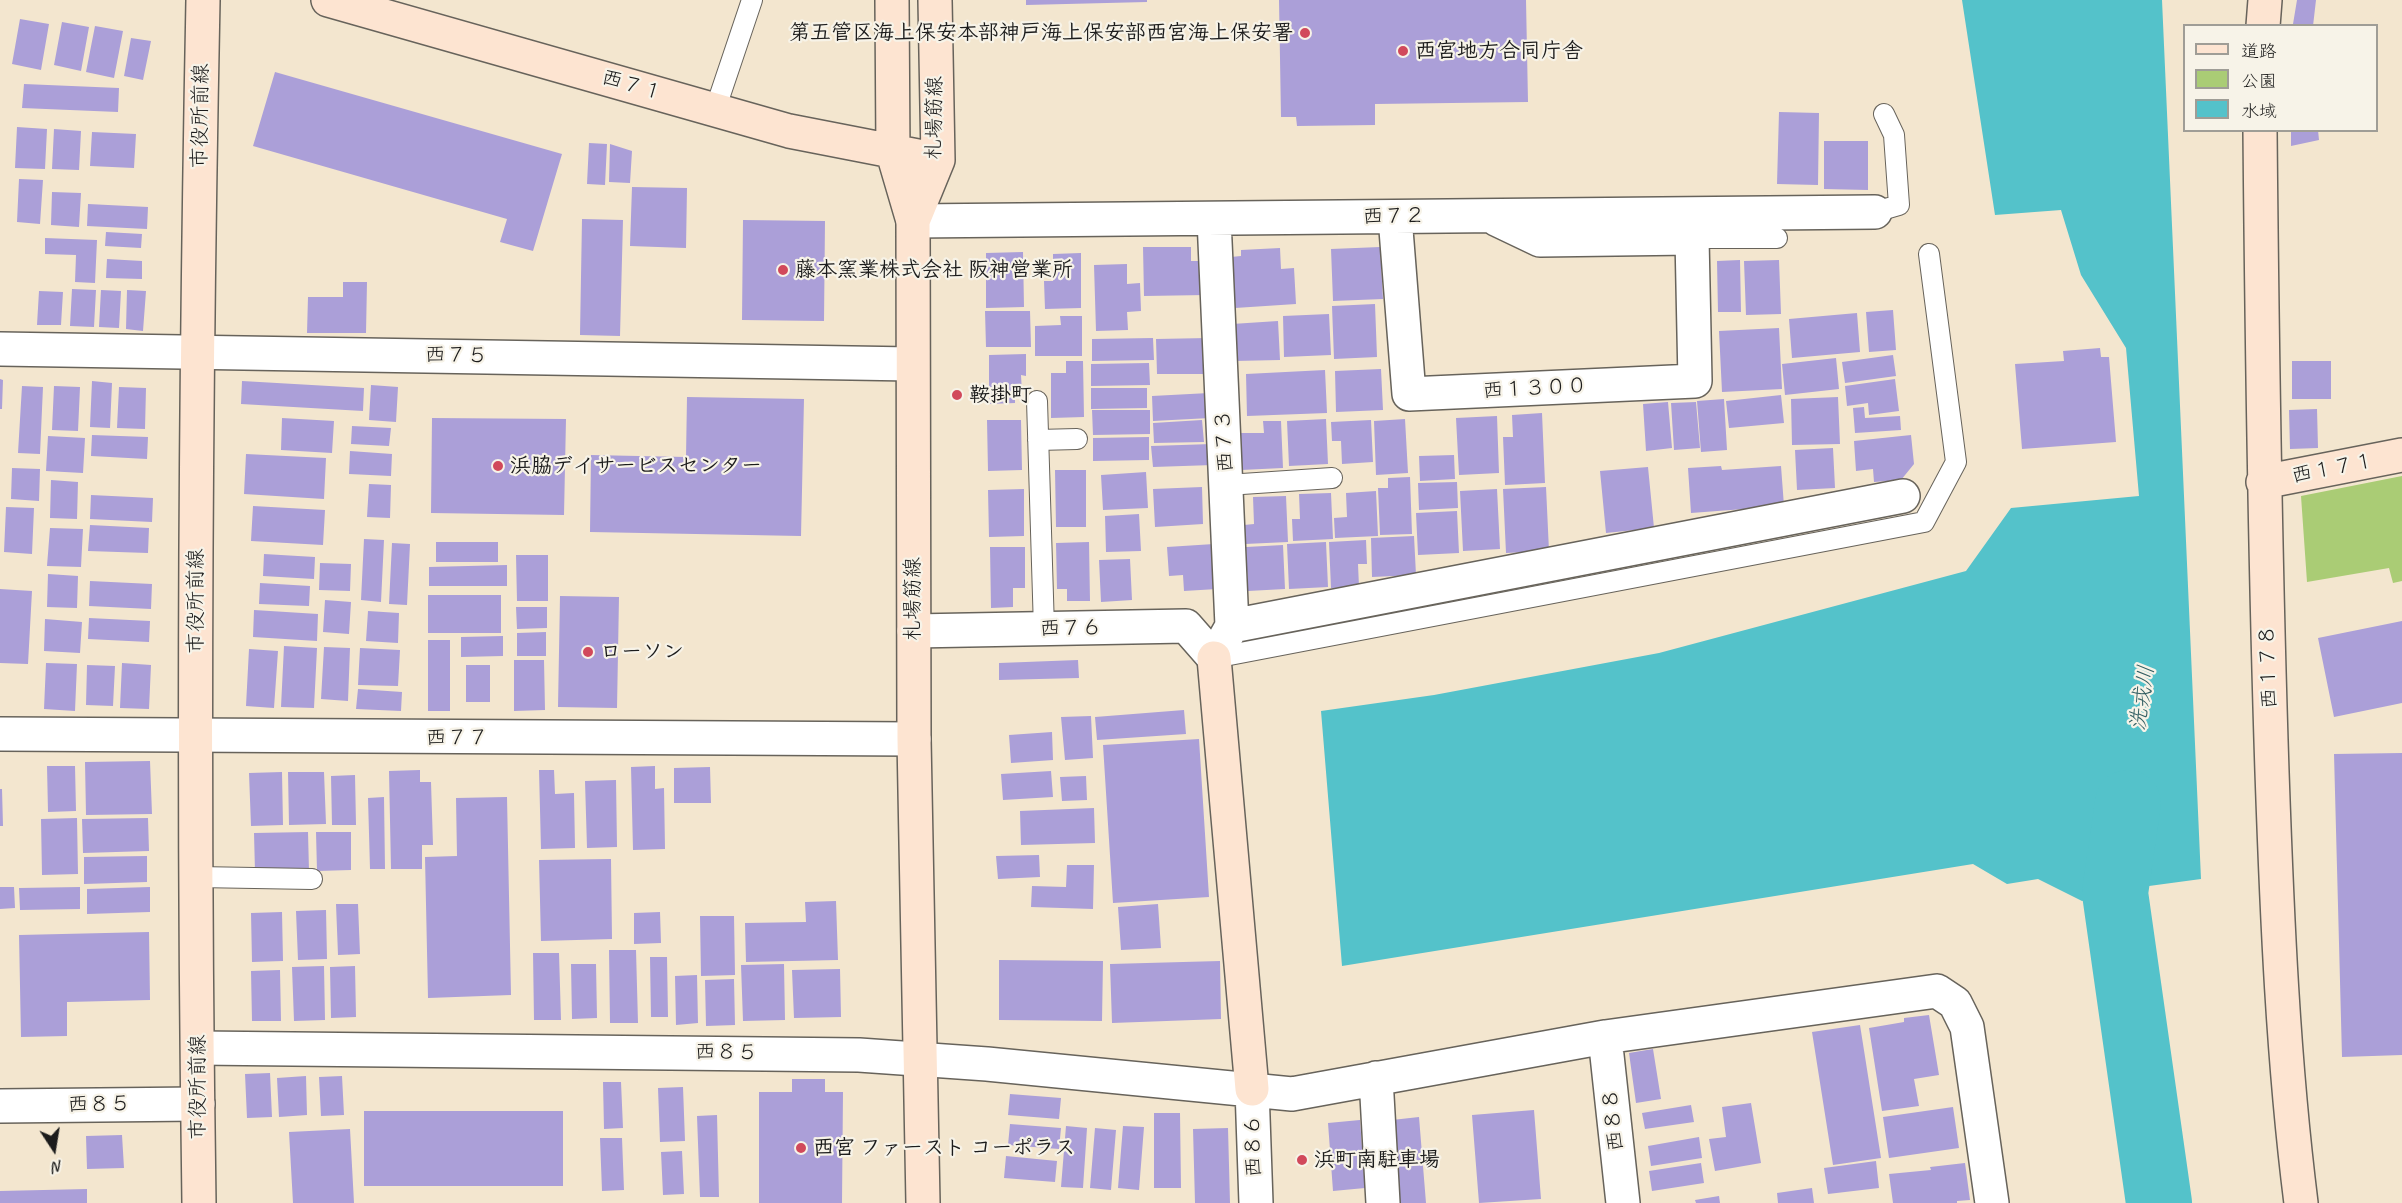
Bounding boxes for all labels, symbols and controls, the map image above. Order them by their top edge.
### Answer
place label: 第五管区海上保安本部神戸海上保安部西宮海上保安署 [789,20,1293,46]
legend [2183,24,2378,132]
marker: 第五管区海上保安本部神戸海上保安部西宮海上保安署 [1298,26,1312,40]
place label: 西宮地方合同庁舎 [1415,38,1583,64]
text: 道路 [2241,40,2277,62]
marker: 西宮地方合同庁舎 [1396,44,1410,58]
street label: 市役所前線 [187,63,215,169]
street label: 西７１ [598,65,666,107]
text: 公園 [2241,70,2277,92]
street label: 札場筋線 [922,76,948,160]
text: 水域 [2241,100,2277,122]
street label: 西７２ [1362,204,1426,230]
place label: 藤本窯業株式会社 阪神営業所 [795,257,1073,283]
marker: 藤本窯業株式会社 阪神営業所 [776,263,790,277]
street label: 西７５ [424,343,488,369]
street label: 西１３００ [1482,374,1588,404]
place label: 鞍掛町 [969,382,1032,408]
marker: 鞍掛町 [950,388,964,402]
street label: 西７３ [1211,409,1239,473]
street label: 西１７１ [2289,449,2377,489]
place label: 浜脇デイサービスセンター [510,453,762,479]
marker: 浜脇デイサービスセンター [491,459,505,473]
street label: 市役所前線 [183,549,209,653]
street label: 札場筋線 [900,557,926,641]
street label: 西７６ [1039,616,1103,642]
street label: 西１７８ [2255,625,2283,709]
place label: ローソン [600,639,684,665]
marker: ローソン [581,645,595,659]
water label: 洗戎川 [2125,663,2161,733]
street label: 西７７ [426,725,488,751]
street label: 市役所前線 [185,1035,211,1139]
street label: 西８５ [694,1040,758,1066]
street label: 西８８ [1598,1087,1630,1153]
street label: 西８５ [67,1092,131,1118]
street label: 西８６ [1240,1114,1268,1178]
north arrow [24,1119,84,1179]
place label: 西宮 ファースト コーポラス [813,1135,1075,1161]
marker: 西宮 ファースト コーポラス [794,1141,808,1155]
place label: 浜町南駐車場 [1314,1147,1440,1173]
marker: 浜町南駐車場 [1295,1153,1309,1167]
text: N [51,1156,65,1177]

